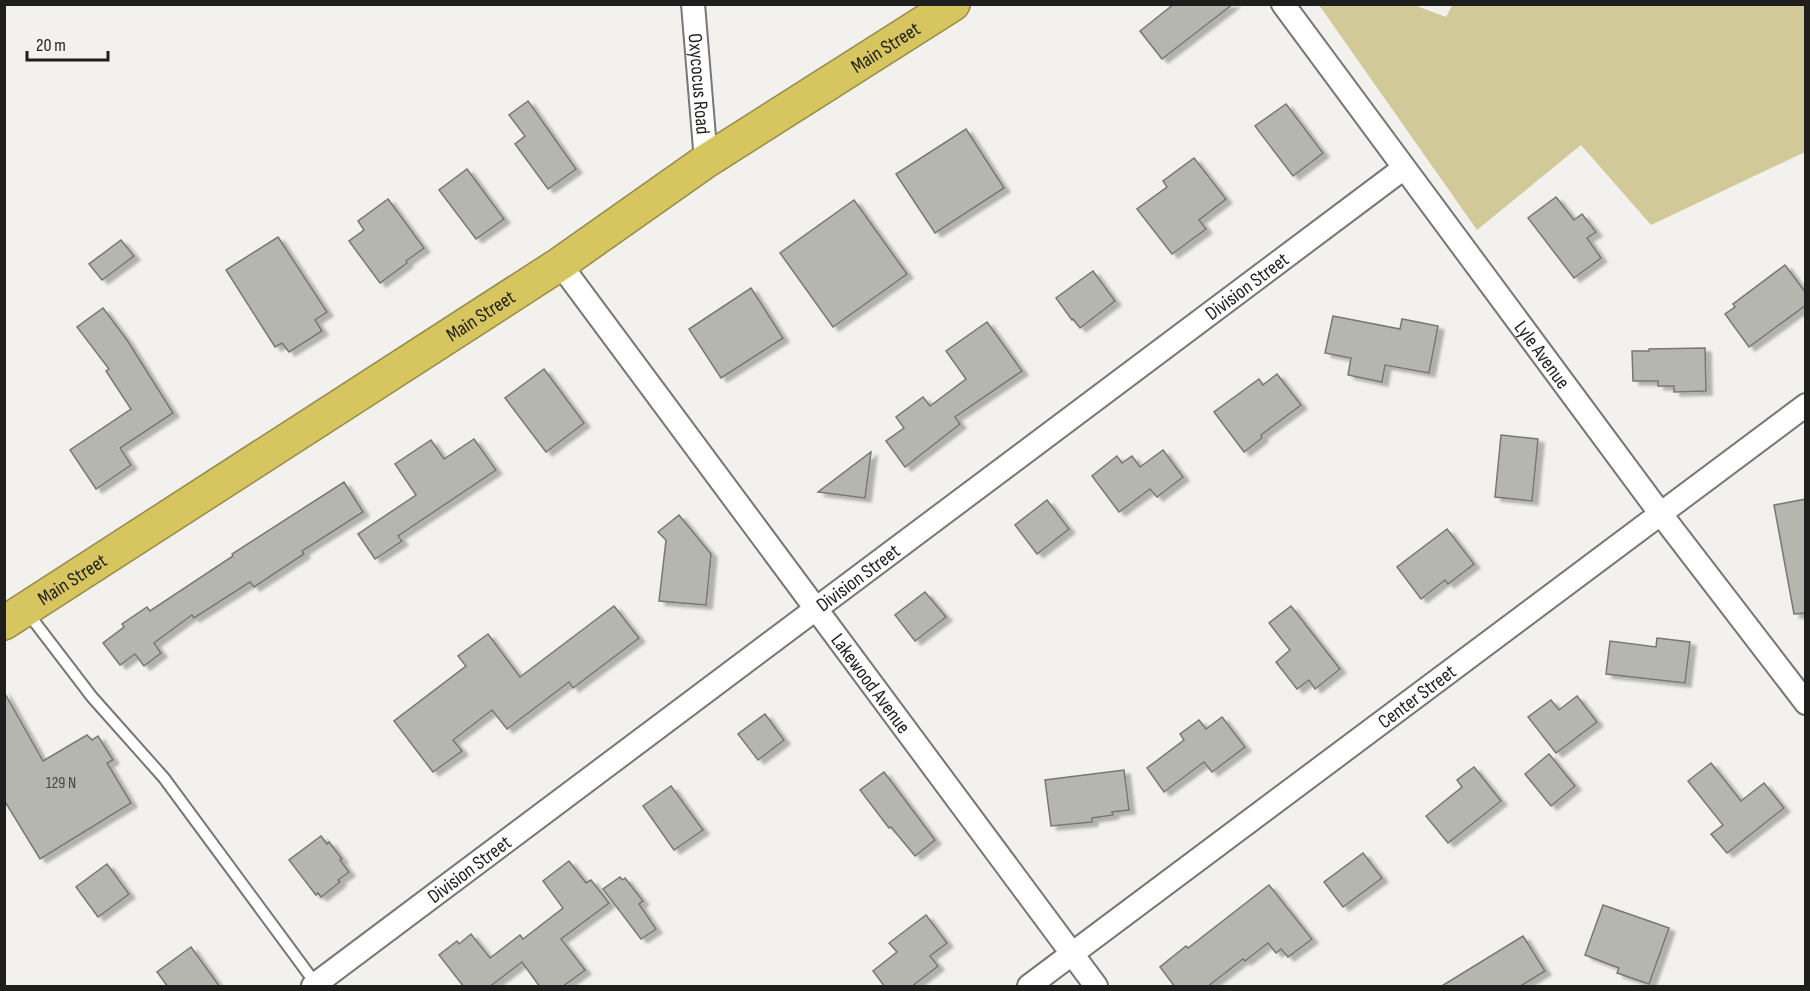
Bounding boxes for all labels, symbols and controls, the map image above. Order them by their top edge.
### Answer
street label: Main Street [847,17,925,79]
scale bar [27,24,108,62]
street label: Oxycocus Road [682,32,715,135]
text: 20 m [36,35,66,56]
street label: Division Street [1201,248,1294,326]
street label: Main Street [442,285,520,347]
street label: Lyle Avenue [1509,316,1575,394]
street label: Division Street [812,539,905,617]
street label: Main Street [34,549,112,611]
street label: Lakewood Avenue [825,629,915,739]
street label: Center Street [1373,660,1461,734]
house number: 129 N [46,774,76,793]
street label: Division Street [423,831,516,909]

